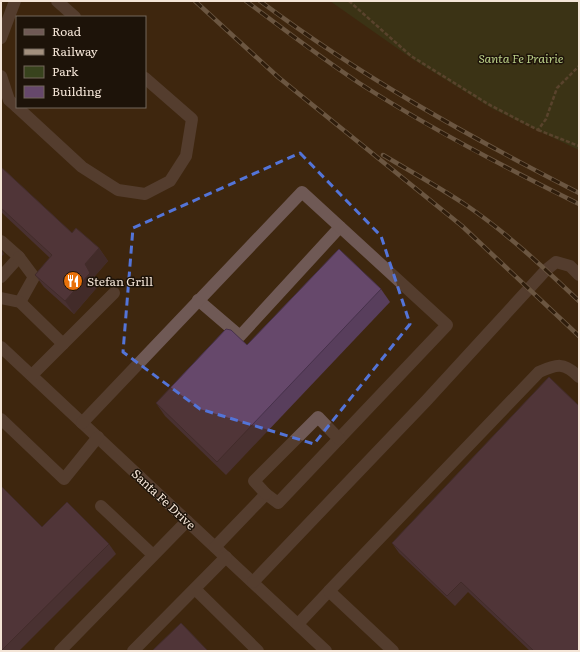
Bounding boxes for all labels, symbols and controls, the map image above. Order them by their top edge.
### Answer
legend [16,16,146,108]
text: Road [52,22,82,40]
text: Railway [52,42,98,60]
park label: Santa Fe Prairie [478,49,564,67]
text: Park [52,62,79,80]
text: Building [52,82,102,100]
restaurant icon: Stefan Grill [62,270,84,292]
place label: Stefan Grill [87,272,153,290]
street label: Santa Fe Drive [128,465,200,533]

